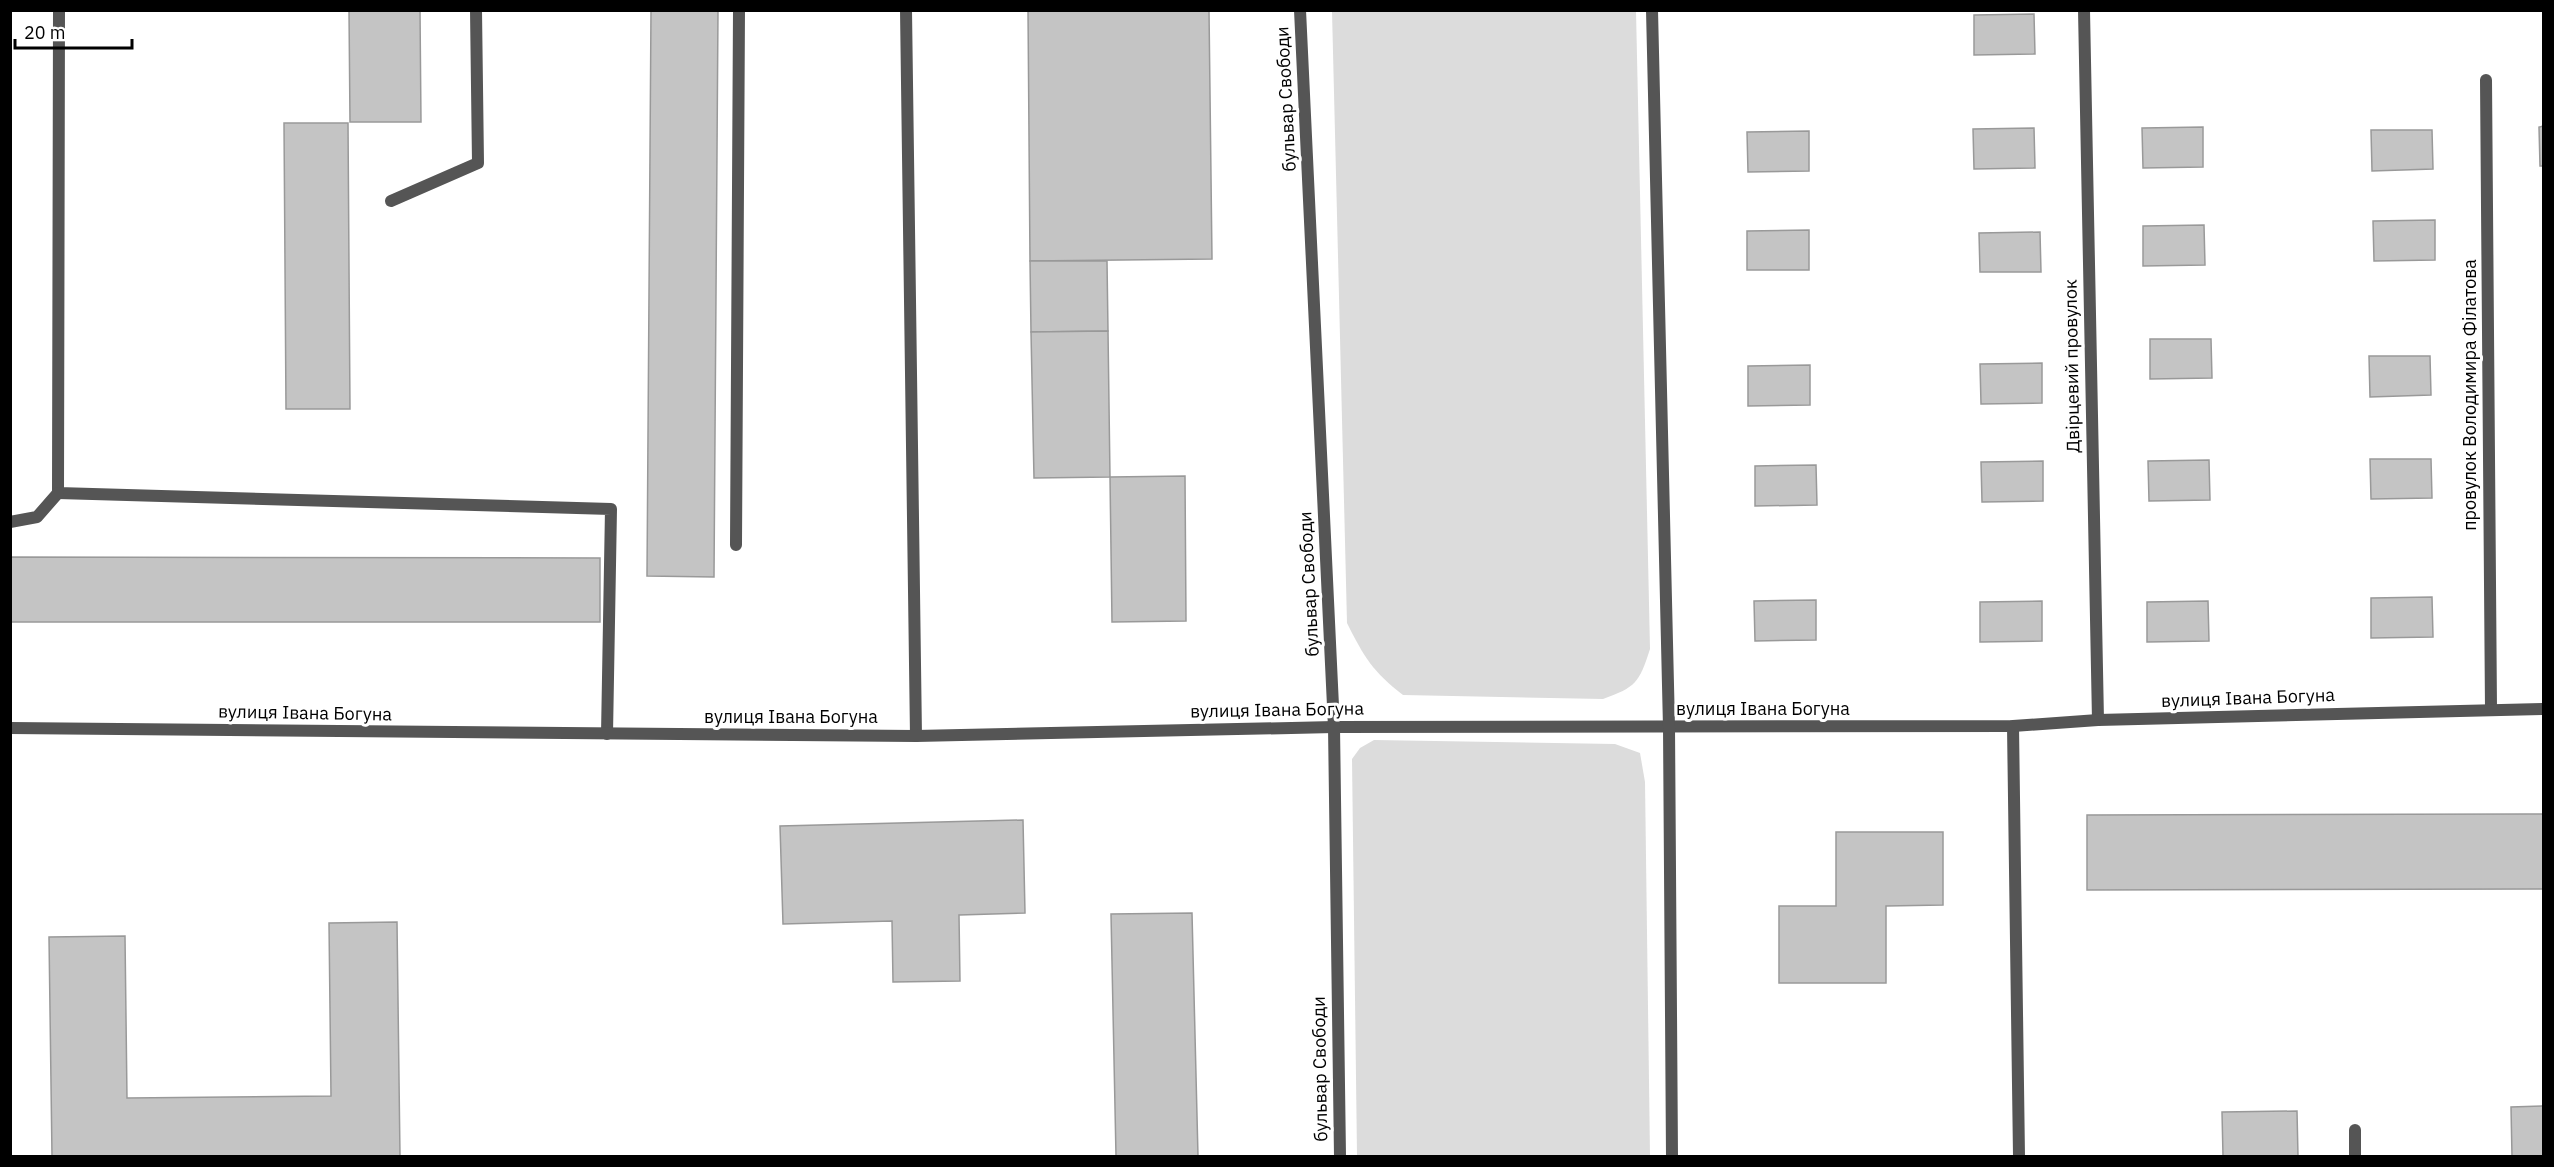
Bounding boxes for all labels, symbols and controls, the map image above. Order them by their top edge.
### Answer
scale bar [15,12,132,50]
text: 20 m [24,21,66,44]
street label: бульвар Свободи [1270,26,1301,172]
street label: провулок Володимира Філатова [2458,259,2481,531]
street label: Двірцевий провулок [2058,279,2085,453]
street label: бульвар Свободи [1293,511,1324,657]
street label: вулиця Івана Богуна [2161,683,2336,712]
street label: вулиця Івана Богуна [1190,696,1365,723]
street label: вулиця Івана Богуна [1676,697,1850,720]
street label: вулиця Івана Богуна [218,699,393,726]
street label: вулиця Івана Богуна [704,705,878,728]
street label: бульвар Свободи [1307,996,1332,1142]

